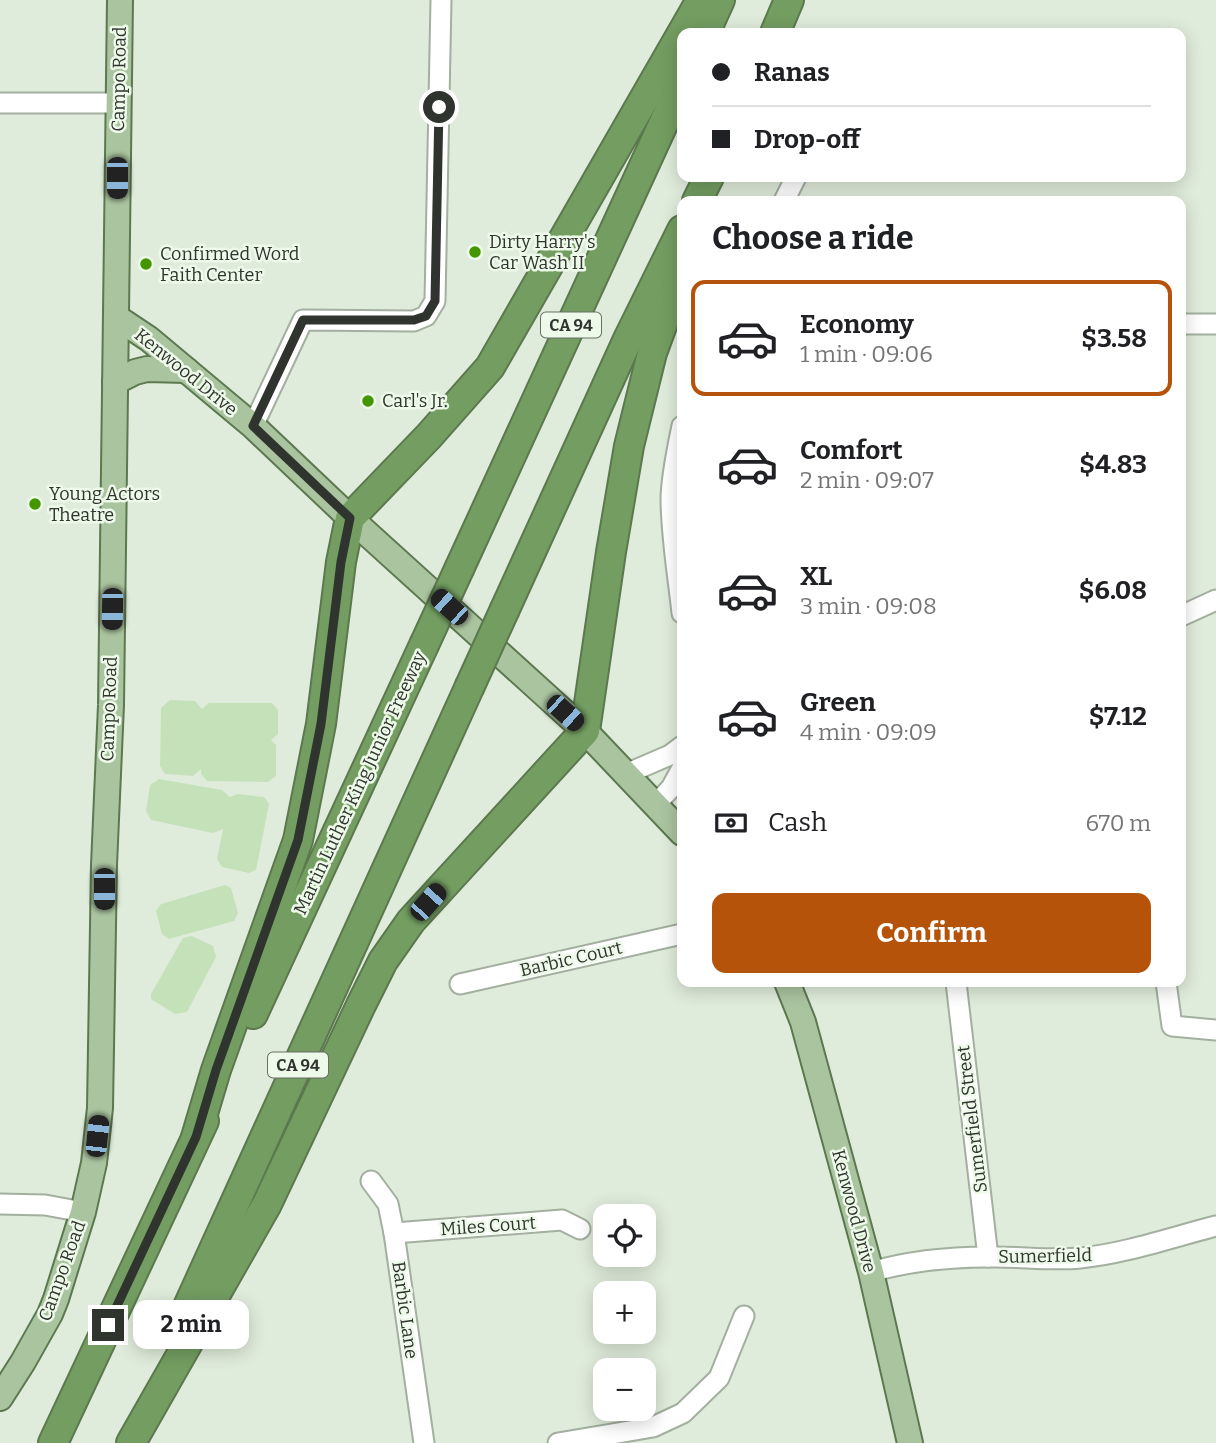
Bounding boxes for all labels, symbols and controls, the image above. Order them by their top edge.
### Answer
street label: Campo Road [107,26,131,132]
text: Ranas [754,57,830,88]
route start [423,91,455,123]
text: Drop-off [754,124,860,155]
car [107,157,128,199]
text: Choose a ride [712,219,913,257]
place label: Dirty Harry's Car Wash II [489,231,596,274]
place label: Confirmed Word Faith Center [160,243,300,286]
marker: Dirty Harry's Car Wash II [467,244,483,260]
marker: Confirmed Word Faith Center [138,256,154,272]
icon: car [716,307,779,370]
text: Economy [800,309,914,340]
road number: CA 94 [541,312,601,338]
text: $3.58 [1081,323,1147,354]
street label: Kenwood Drive [130,324,242,420]
text: 1 min · 09:06 [800,340,933,368]
place label: Carl's Jr. [382,390,448,412]
marker: Carl's Jr. [360,393,376,409]
icon: car [716,433,779,496]
text: Comfort [800,435,903,466]
text: $4.83 [1079,449,1147,480]
text: 2 min · 09:07 [800,466,934,494]
place label: Young Actors Theatre [49,483,160,526]
marker: Young Actors Theatre [27,496,43,512]
icon: car [716,559,779,622]
text: XL [800,561,832,592]
text: $6.08 [1079,575,1147,606]
car [427,585,472,629]
car [102,588,123,630]
text: 3 min · 09:08 [800,592,937,620]
street label: Martin Luther King Junior Freeway [289,647,431,918]
street label: Campo Road [96,656,122,762]
icon: car [716,685,779,748]
text: Green [800,687,876,718]
car [543,691,588,735]
text: $7.12 [1089,701,1147,732]
text: 4 min · 09:09 [800,718,937,746]
icon: cash [712,804,750,842]
text: Cash [768,807,827,838]
text: 670 m [1085,809,1151,837]
car [94,868,115,910]
car [407,879,450,925]
button: Confirm [712,893,1151,973]
street label: Barbic Court [518,936,625,981]
street label: Sumerfield Street [952,1044,992,1194]
road number: CA 94 [268,1052,328,1078]
car [85,1114,110,1158]
street label: Kenwood Drive [827,1147,881,1275]
map controls [593,1204,656,1421]
button: locate [593,1204,656,1267]
street label: Miles Court [439,1212,537,1240]
street label: Campo Road [34,1217,90,1324]
street label: Sumerfield [998,1244,1092,1268]
street label: Barbic Lane [387,1260,423,1360]
button: + [593,1281,656,1344]
callout: 2 min [132,1300,248,1350]
route end [92,1309,124,1341]
text: 2 min [160,1310,222,1338]
button: − [593,1358,656,1421]

